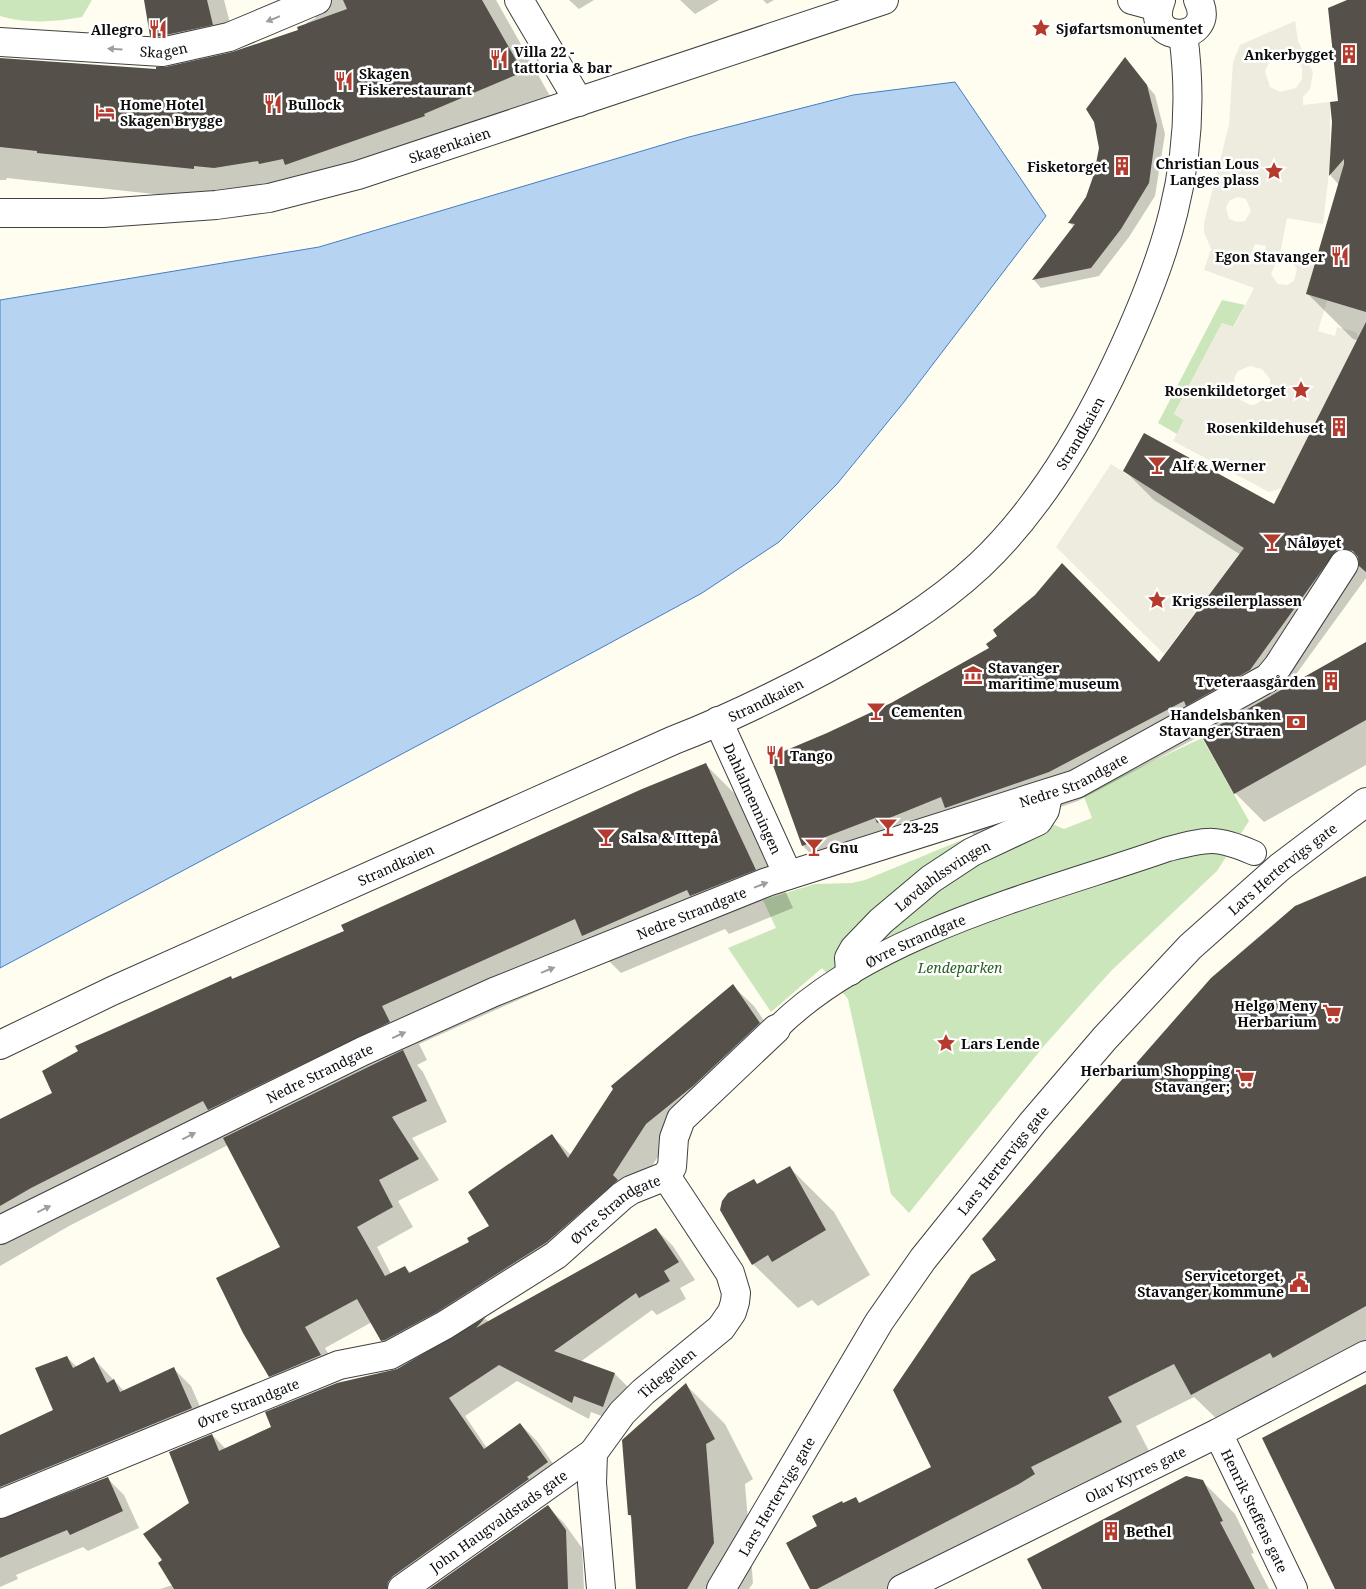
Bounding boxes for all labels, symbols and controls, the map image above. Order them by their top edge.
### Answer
one-way arrow [266,16,280,24]
place icon: Sjøfartsmonumentet [1030,17,1052,39]
restaurant icon: Allegro [147,18,169,40]
place label: Sjøfartsmonumentet [1056,19,1203,38]
place label: Allegro [91,20,143,39]
street label: Skagen [139,37,189,62]
place label: Villa 22 - tattoria & bar [514,42,613,77]
building icon: Ankerbygget [1338,43,1360,65]
one-way arrow [107,45,123,53]
place label: Ankerbygget [1244,45,1334,64]
restaurant icon: Villa 22 - tattoria & bar [488,48,510,70]
place label: Skagen Fiskerestaurant [359,64,472,99]
restaurant icon: Skagen Fiskerestaurant [333,70,355,92]
restaurant icon: Bullock [262,93,284,115]
place label: Home Hotel Skagen Brygge [120,95,223,130]
place label: Bullock [288,95,342,114]
hotel icon: Home Hotel Skagen Brygge [94,101,116,123]
street label: Skagenkaien [406,122,493,167]
place label: Christian Lous Langes plass [1156,154,1259,189]
building icon: Fisketorget [1111,155,1133,177]
place label: Fisketorget [1027,157,1107,176]
place icon: Christian Lous Langes plass [1263,160,1285,182]
restaurant icon: Egon Stavanger [1329,245,1351,267]
place label: Egon Stavanger [1215,247,1326,266]
place icon: Rosenkildetorget [1290,379,1312,401]
place label: Rosenkildetorget [1164,381,1286,400]
street label: Strandkaien [1051,393,1108,473]
building icon: Rosenkildehuset [1328,416,1350,438]
place label: Rosenkildehuset [1206,418,1324,437]
bar icon: Alf & Werner [1146,454,1168,476]
place label: Alf & Werner [1172,456,1266,475]
bar icon: Nåløyet [1261,531,1283,553]
place label: Nåløyet [1287,533,1342,552]
place icon: Krigsseilerplassen [1146,589,1168,611]
place label: Krigsseilerplassen [1172,591,1302,610]
place label: Stavanger maritime museum [988,658,1120,693]
museum icon: Stavanger maritime museum [962,664,984,686]
building icon: Tveteraasgården [1320,670,1342,692]
place label: Tveteraasgården [1196,672,1316,691]
street label: Strandkaien [725,673,806,726]
bar icon: Cementen [865,700,887,722]
place label: Cementen [891,702,963,721]
place label: Handelsbanken Stavanger Straen [1159,705,1281,740]
bank icon: Handelsbanken Stavanger Straen [1285,711,1307,733]
street label: Dahlalmenningen [720,740,787,857]
restaurant icon: Tango [764,744,786,766]
place label: Tango [790,746,833,765]
street label: Nedre Strandgate [1017,748,1131,811]
bar icon: 23-25 [877,816,899,838]
place label: 23-25 [903,818,939,837]
street label: Lars Hertervigs gate [1224,818,1340,919]
bar icon: Salsa & Ittepå [595,826,617,848]
place label: Salsa & Ittepå [621,828,718,847]
street label: Løvdahlssvingen [890,835,993,915]
bar icon: Gnu [803,836,825,858]
place label: Gnu [829,838,858,857]
street label: Strandkaien [355,839,437,890]
one-way arrow [754,880,768,888]
street label: Nedre Strandgate [633,882,749,943]
street label: Øvre Strandgate [861,909,968,972]
park label: Lendeparken [917,958,1003,977]
one-way arrow [540,966,555,973]
place label: Helgø Meny Herbarium [1234,996,1318,1031]
supermarket icon: Helgø Meny Herbarium [1321,1002,1343,1024]
one-way arrow [392,1031,406,1039]
place icon: Lars Lende [935,1032,957,1054]
place label: Lars Lende [961,1034,1040,1053]
street label: Nedre Strandgate [263,1038,376,1107]
place label: Herbarium Shopping Stavanger; [1080,1061,1230,1096]
supermarket icon: Herbarium Shopping Stavanger; [1234,1067,1256,1089]
street label: Lars Hertervigs gate [953,1101,1053,1219]
one-way arrow [182,1132,196,1140]
street label: Øvre Strandgate [566,1170,663,1248]
one-way arrow [37,1205,51,1213]
place label: Servicetorget, Stavanger kommune [1137,1266,1284,1301]
public building icon: Servicetorget, Stavanger kommune [1288,1272,1310,1294]
street label: Tidegeilen [633,1343,700,1402]
street label: Øvre Strandgate [194,1373,302,1432]
street label: Lars Hertervigs gate [733,1433,819,1559]
street label: Olav Kyrres gate [1082,1441,1189,1507]
street label: Henrik Steffens gate [1217,1446,1293,1575]
street label: John Haugvaldstads gate [425,1465,571,1577]
building icon: Bethel [1100,1520,1122,1542]
place label: Bethel [1126,1522,1171,1541]

